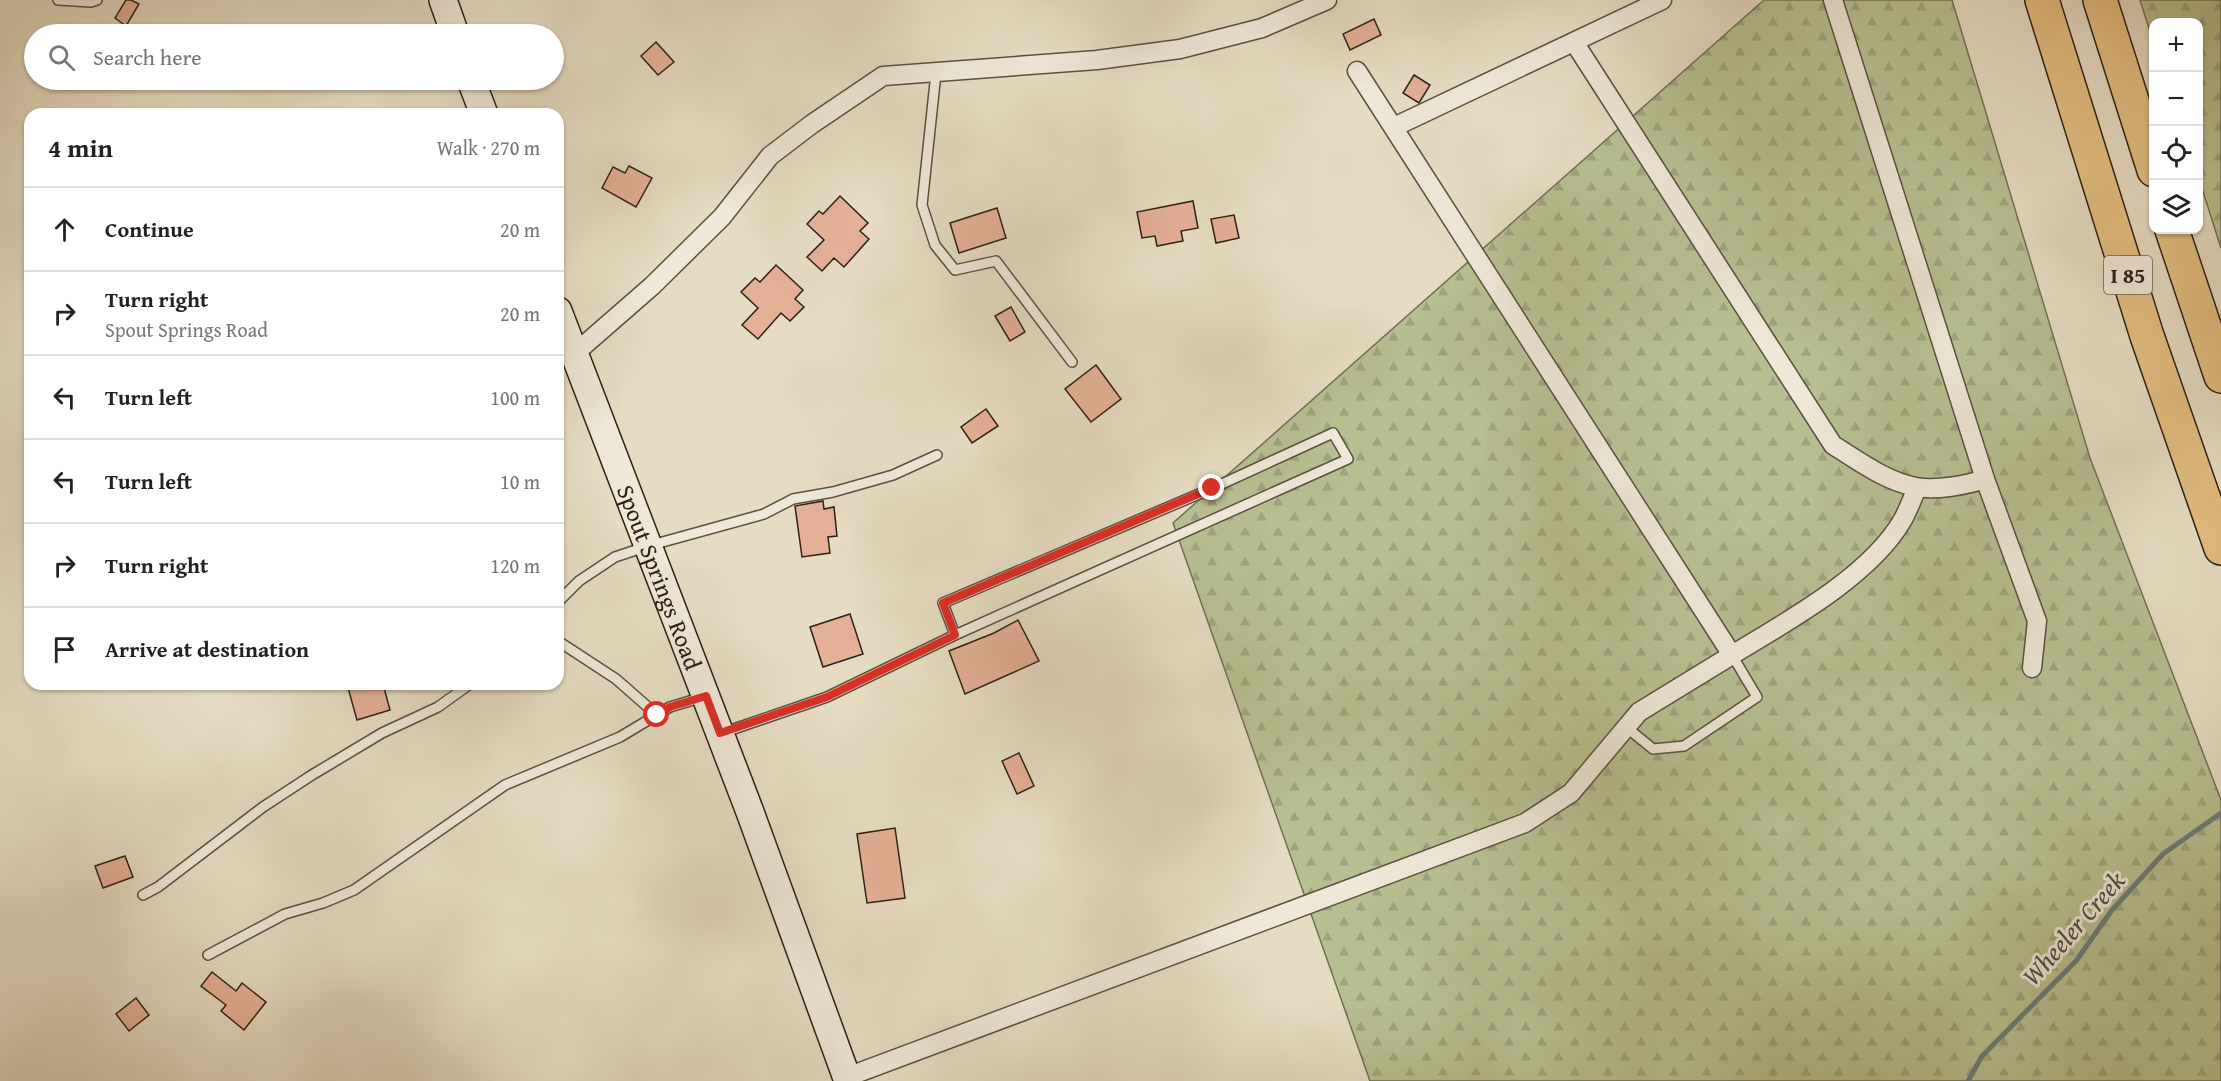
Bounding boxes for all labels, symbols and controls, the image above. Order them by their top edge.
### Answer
map controls [2149,18,2203,234]
button: + [2149,18,2203,72]
search box [24,24,564,90]
icon: search [45,41,78,74]
text: Search here [93,41,202,73]
button: − [2149,72,2203,126]
button: locate [2149,126,2203,180]
text: 4 min [48,128,113,167]
text: Walk · 270 m [437,133,540,162]
button: layers [2149,180,2203,234]
icon: ahead [48,213,81,246]
text: Continue [105,213,194,245]
text: 20 m [500,215,540,244]
road number: I 85 [2104,256,2152,294]
text: Turn right [105,283,208,315]
icon: right [48,297,81,330]
text: 20 m [500,299,540,328]
text: Spout Springs Road [105,315,268,344]
icon: left [48,381,81,414]
text: Turn left [105,381,192,413]
text: 100 m [490,383,540,412]
icon: left [48,465,81,498]
text: Turn left [105,465,192,497]
text: 10 m [500,467,540,496]
route end [1198,474,1224,500]
street label: Spout Springs Road [609,480,711,675]
icon: right [48,549,81,582]
text: Turn right [105,549,208,581]
text: 120 m [490,551,540,580]
icon: arrive [48,633,81,666]
text: Arrive at destination [105,633,309,665]
route start [643,701,669,727]
water label: Wheeler Creek [2012,862,2134,994]

